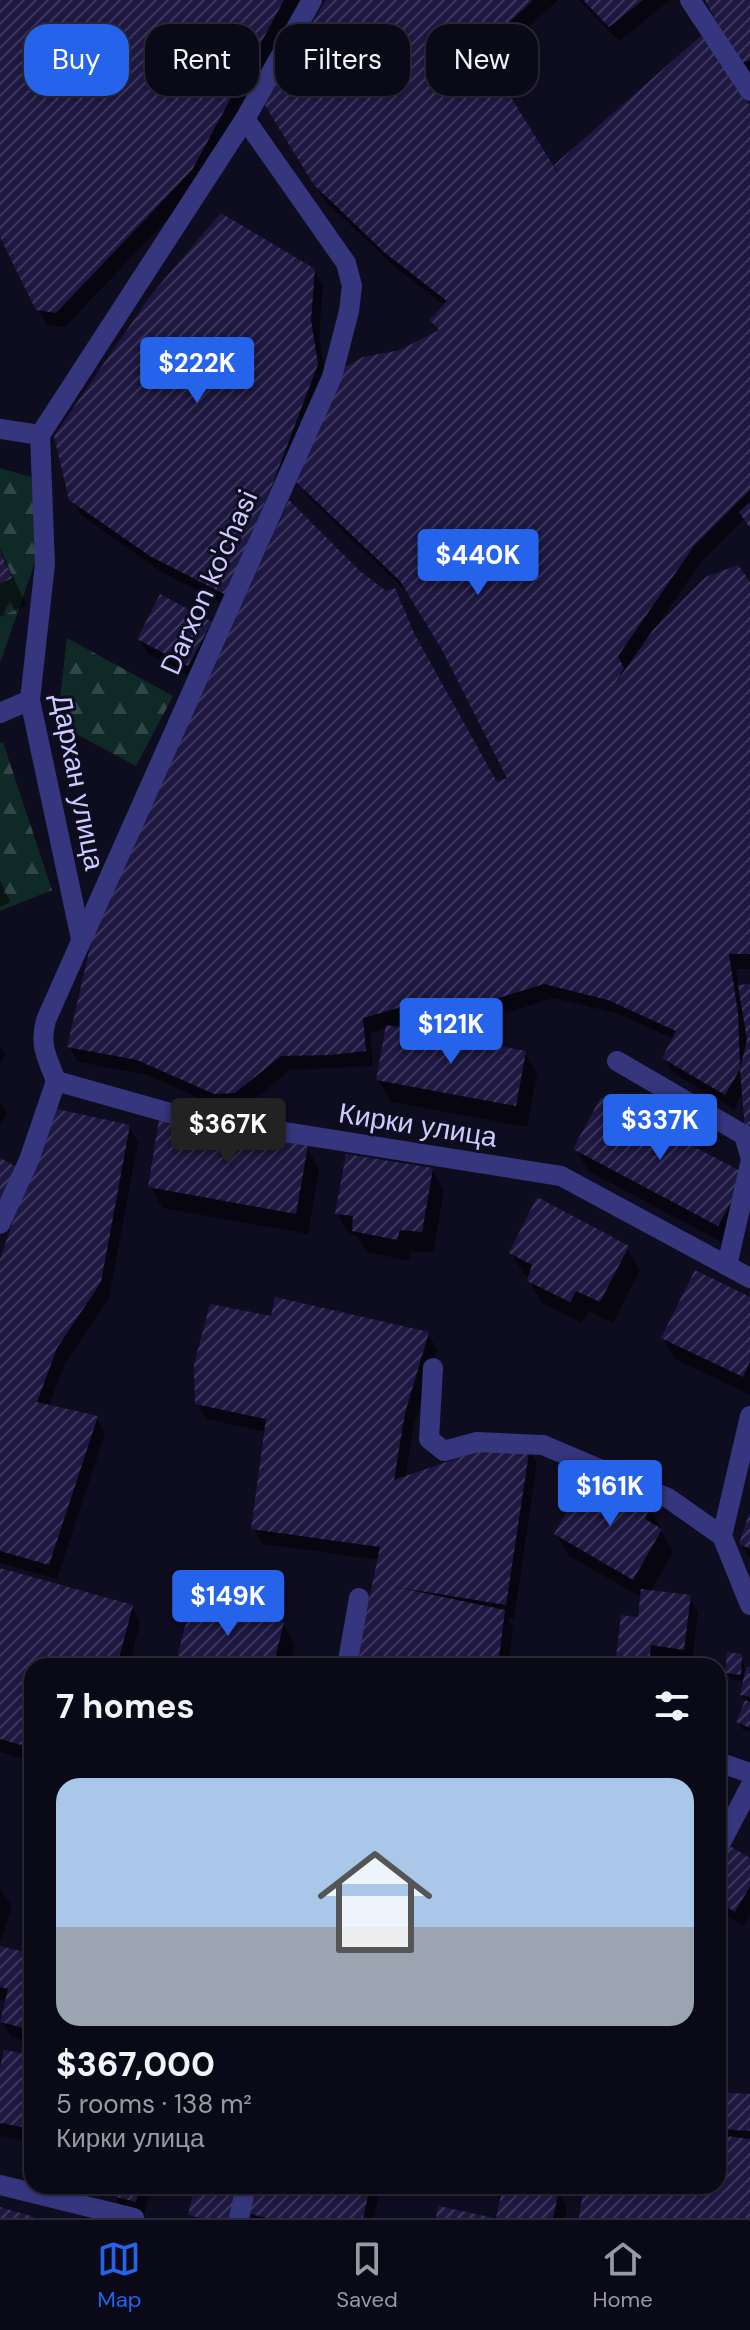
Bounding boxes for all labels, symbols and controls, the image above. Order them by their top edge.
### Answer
chip: Buy [24,24,129,96]
chip: Rent [145,24,259,96]
chip: Filters [275,24,410,96]
chip: New [426,24,538,96]
pin: $222K [141,337,253,405]
text: $222K [158,346,236,380]
street label: Darxon ko'chasi [152,484,266,680]
pin: $440K [422,529,534,597]
text: $440K [436,538,520,572]
street label: Дархан улица [43,691,113,874]
pin: $121K [395,998,507,1066]
text: $121K [418,1007,484,1041]
street label: Кирки улица [336,1094,500,1156]
pin: $337K [604,1094,716,1162]
pin: $367K [172,1098,284,1166]
text: $337K [621,1103,699,1137]
text: $367K [189,1107,267,1141]
pin: $161K [554,1460,666,1528]
text: $161K [576,1469,644,1503]
pin: $149K [172,1570,284,1638]
text: $149K [190,1579,266,1613]
text: 7 homes [56,1684,195,1729]
icon: filters [650,1684,694,1728]
icon: home [303,1830,447,1974]
text: $367,000 [56,2042,215,2087]
text: 5 rooms · 138 m² [56,2087,252,2121]
text: Кирки улица [56,2121,204,2155]
tab: Map [97,2237,142,2314]
tab: Saved [336,2237,398,2314]
tab: Home [593,2237,653,2314]

